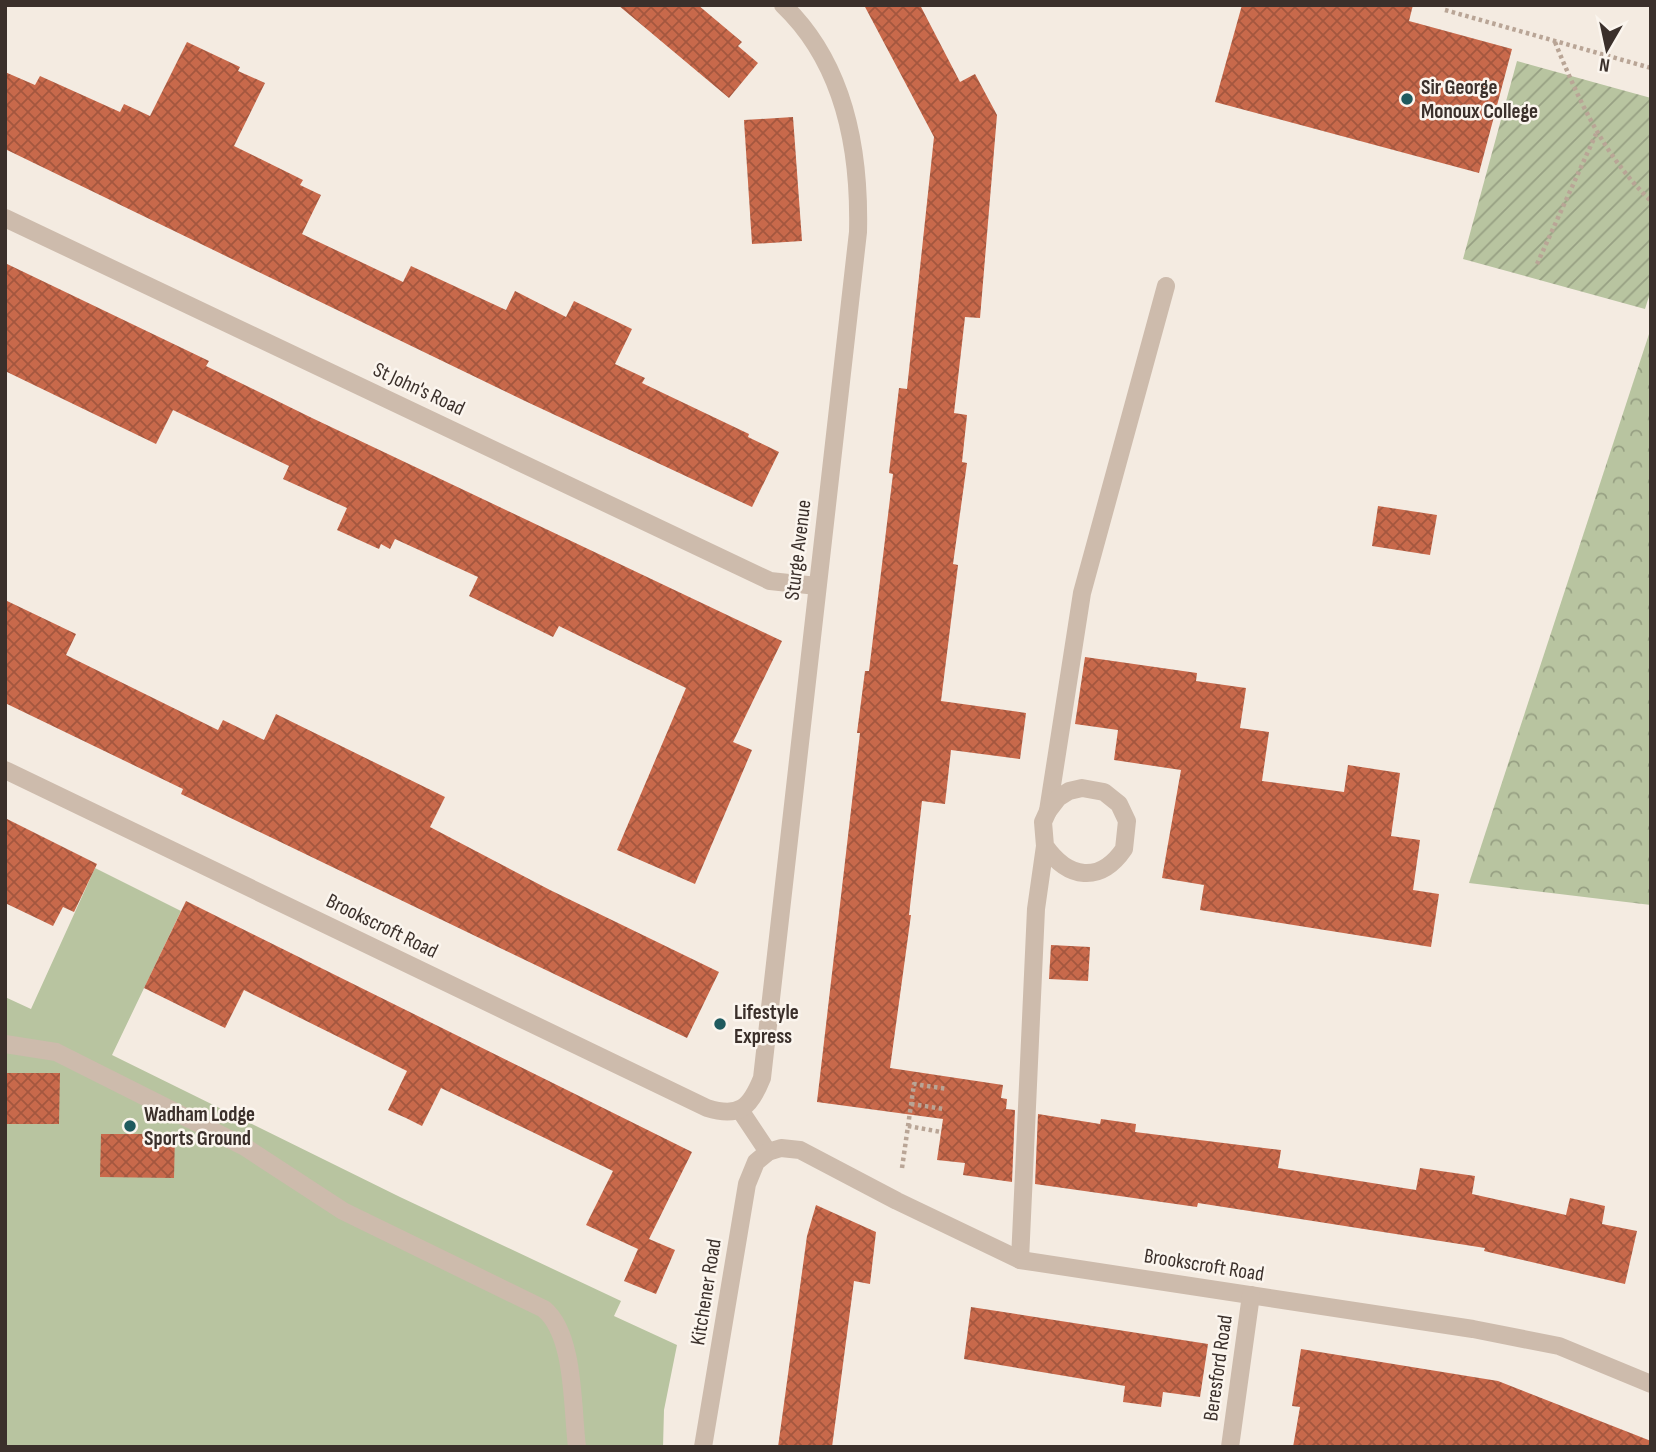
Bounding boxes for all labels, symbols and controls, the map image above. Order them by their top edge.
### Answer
north arrow [1572,14,1642,84]
text: N [1598,52,1611,76]
place label: Sir George Monoux College [1421,75,1538,124]
marker: Sir George Monoux College [1399,91,1415,107]
street label: St John's Road [369,357,469,421]
street label: Sturge Avenue [779,498,817,602]
street label: Brookscroft Road [322,888,442,964]
place label: Lifestyle Express [734,1000,799,1049]
marker: Lifestyle Express [712,1016,728,1032]
place label: Wadham Lodge Sports Ground [144,1102,255,1151]
marker: Wadham Lodge Sports Ground [122,1118,138,1134]
street label: Kitchener Road [685,1237,727,1347]
street label: Brookscroft Road [1142,1243,1266,1287]
street label: Beresford Road [1198,1313,1238,1423]

